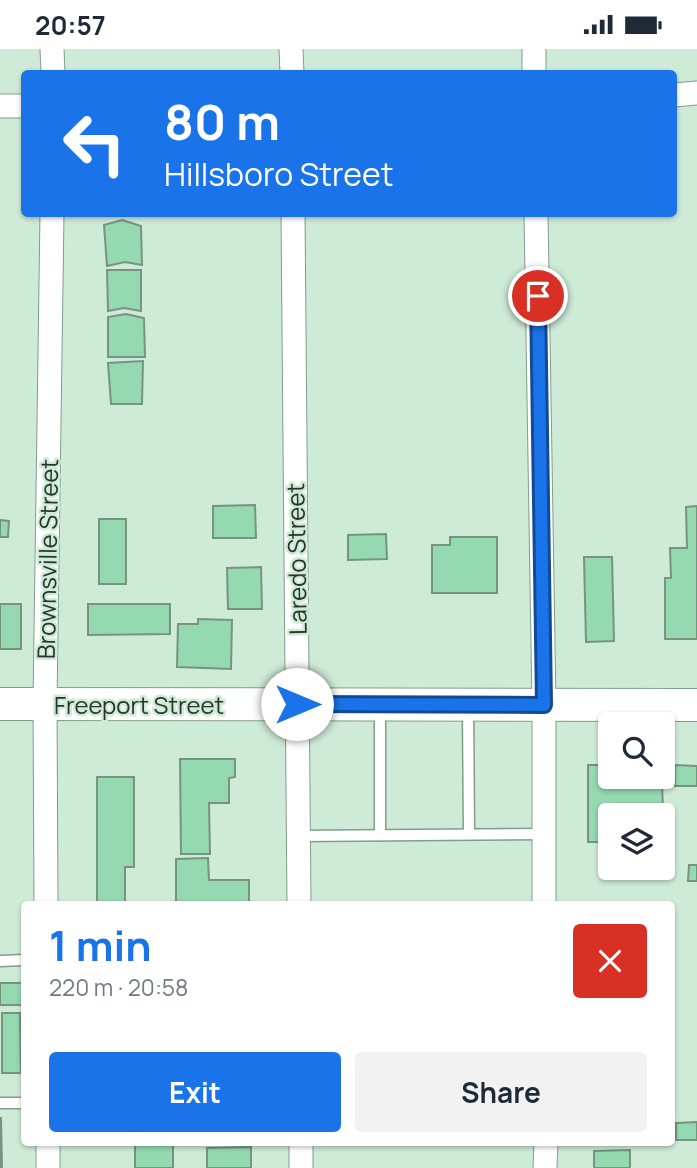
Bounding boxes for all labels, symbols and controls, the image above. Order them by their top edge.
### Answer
text: 20:57 [35,7,106,43]
text: 80 m [164,88,280,155]
icon: left [49,98,140,189]
text: Hillsboro Street [164,152,394,196]
pin [508,266,568,326]
icon: arrive [519,277,557,315]
street label: Brownsville Street [29,459,65,659]
street label: Laredo Street [278,483,314,635]
position arrow [260,667,334,741]
street label: Freeport Street [54,688,224,721]
map controls [598,712,675,880]
button: search [598,712,675,789]
button: layers [598,803,675,880]
text: 1 min [49,916,152,974]
button: close [573,924,647,998]
text: 220 m · 20:58 [49,971,188,1003]
button: Exit [49,1052,341,1132]
button: Share [355,1052,647,1132]

